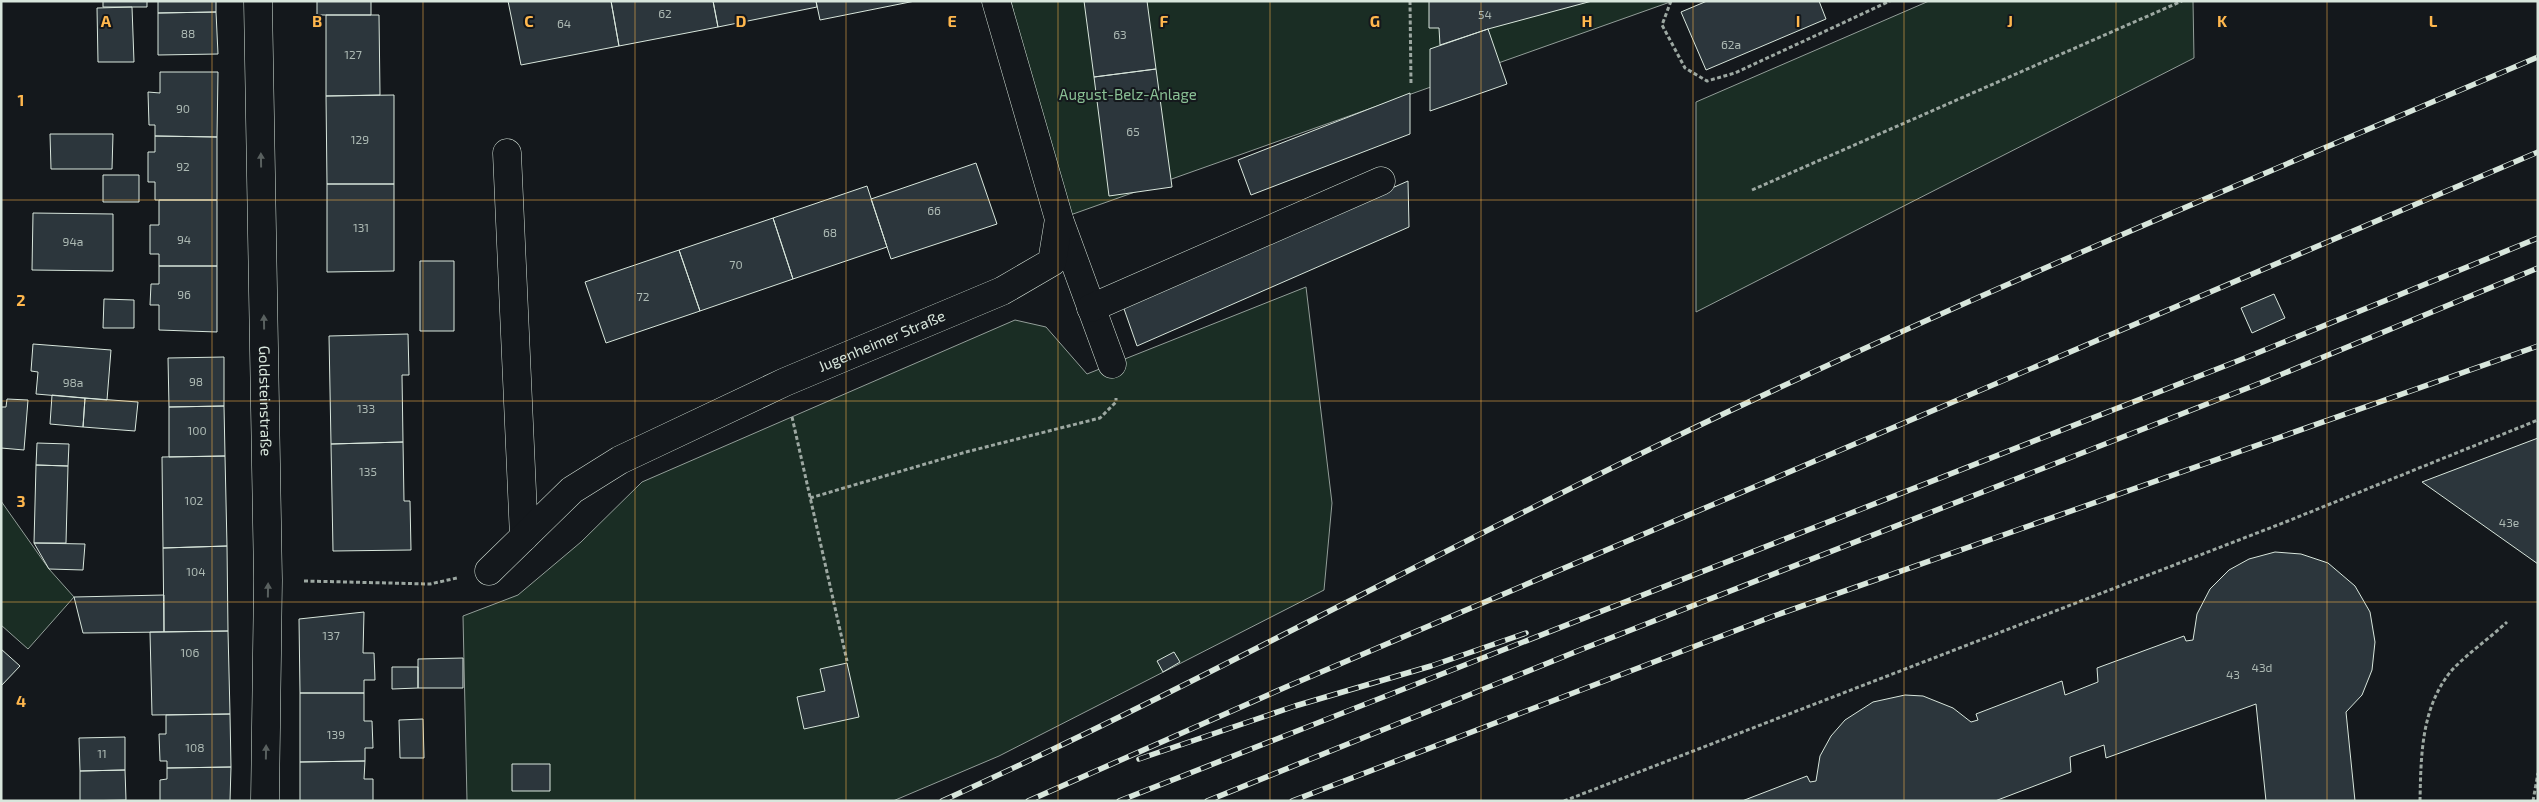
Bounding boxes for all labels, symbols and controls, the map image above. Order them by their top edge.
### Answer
house number: 62 [658,6,672,20]
house number: 54 [1478,7,1492,21]
text: A [101,11,112,30]
text: B [312,11,322,30]
text: C [524,11,534,30]
text: D [736,11,747,30]
text: E [947,11,957,30]
text: F [1160,11,1169,30]
text: G [1370,11,1380,30]
text: H [1581,11,1593,30]
text: I [1796,11,1800,30]
text: J [2007,11,2013,30]
text: K [2217,11,2228,30]
text: L [2429,11,2438,30]
house number: 64 [557,16,571,30]
house number: 88 [181,26,195,40]
house number: 63 [1113,27,1127,41]
house number: 62a [1721,37,1741,51]
house number: 127 [344,47,362,61]
park label: August-Belz-Anlage [1059,85,1197,103]
text: 1 [18,90,24,109]
house number: 90 [176,101,190,115]
house number: 65 [1126,124,1140,138]
house number: 129 [351,132,369,146]
one-way arrow [256,151,264,167]
house number: 92 [176,159,190,173]
house number: 66 [927,203,941,217]
house number: 131 [353,220,369,234]
house number: 68 [823,225,837,239]
house number: 94 [177,232,191,246]
house number: 94a [63,234,83,248]
house number: 70 [729,257,743,271]
house number: 96 [177,287,191,301]
house number: 72 [637,289,650,303]
text: 2 [16,290,26,309]
street label: Jugenheimer Straße [815,306,948,375]
one-way arrow [259,314,267,330]
street label: Goldsteinstraße [256,345,276,456]
house number: 98 [189,374,203,388]
house number: 98a [63,375,83,389]
house number: 133 [357,401,375,415]
house number: 100 [187,423,207,437]
house number: 135 [359,464,377,478]
text: 3 [16,491,26,510]
house number: 102 [185,493,204,507]
house number: 43e [2499,515,2519,529]
house number: 104 [186,564,206,578]
one-way arrow [264,581,272,597]
house number: 137 [322,628,340,642]
house number: 106 [181,645,200,659]
house number: 43d [2252,660,2272,674]
house number: 43 [2226,667,2240,681]
text: 4 [16,691,26,710]
house number: 139 [327,727,345,741]
house number: 108 [185,740,205,754]
one-way arrow [262,744,270,760]
house number: 11 [97,746,107,760]

